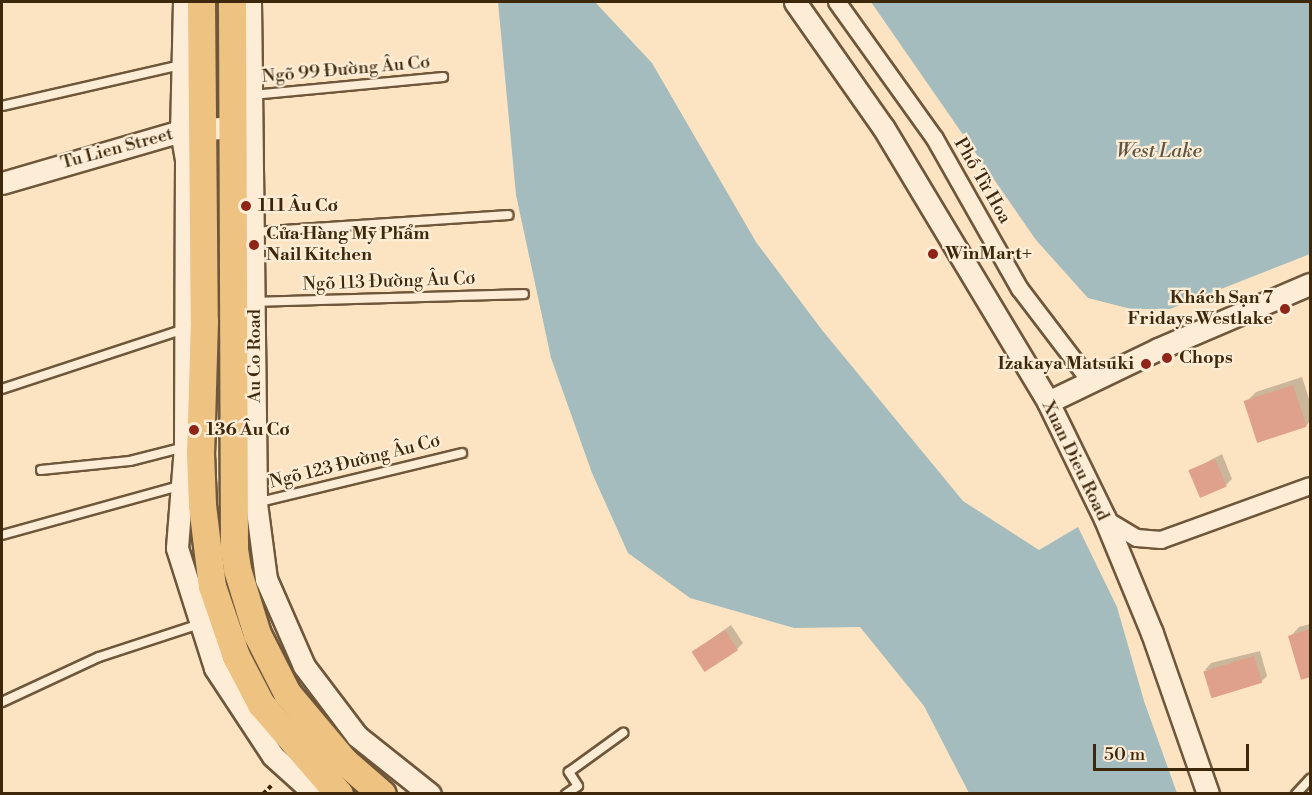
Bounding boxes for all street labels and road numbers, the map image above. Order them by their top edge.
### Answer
street label: Ngõ 99 Đường Âu Cơ [261,52,431,88]
street label: Tu Lien Street [58,124,176,174]
street label: Phố Từ Hoa [949,134,1015,228]
street label: Ngõ 113 Đường Âu Cơ [302,268,476,296]
street label: Au Co Road [244,309,266,403]
street label: Xuan Dieu Road [1037,398,1113,524]
street label: Ngõ 123 Đường Âu Cơ [267,430,443,494]

